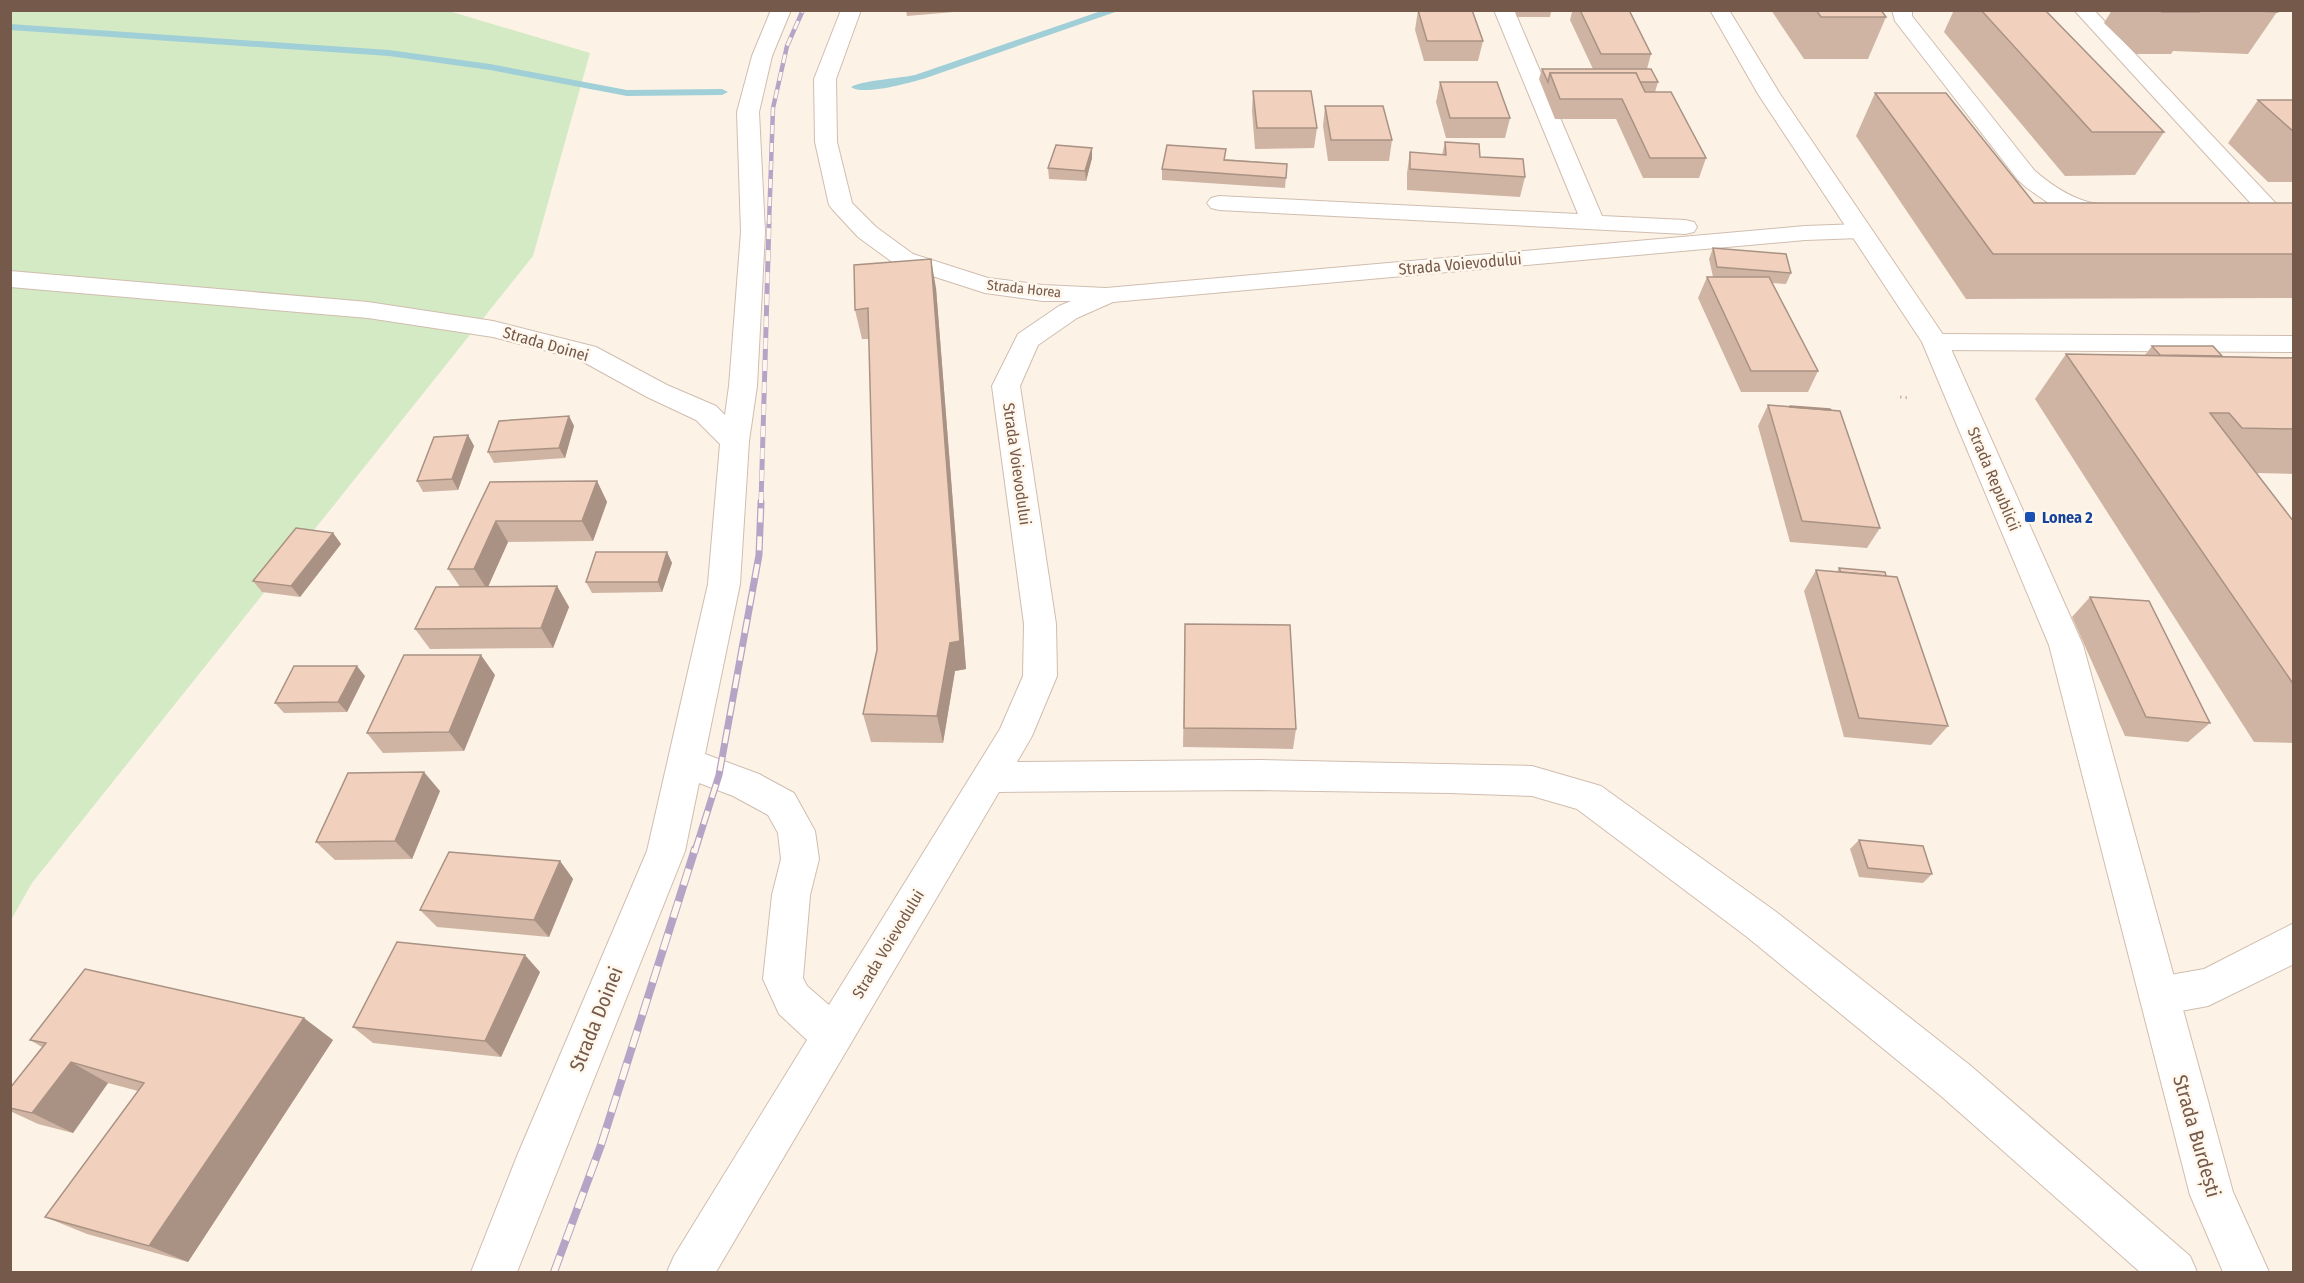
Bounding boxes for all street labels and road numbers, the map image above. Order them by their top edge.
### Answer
street label: Strada Voievodului [1398,249,1522,279]
street label: Strada Horea [986,277,1062,301]
street label: Strada Doinei [501,323,591,365]
street label: Strada Voievodului [999,402,1035,526]
street label: Strada Republicii [1964,424,2024,534]
street label: Strada Voievodului [848,886,928,1002]
street label: Strada Doinei [564,963,628,1075]
street label: Strada Burdești [2167,1072,2226,1200]

